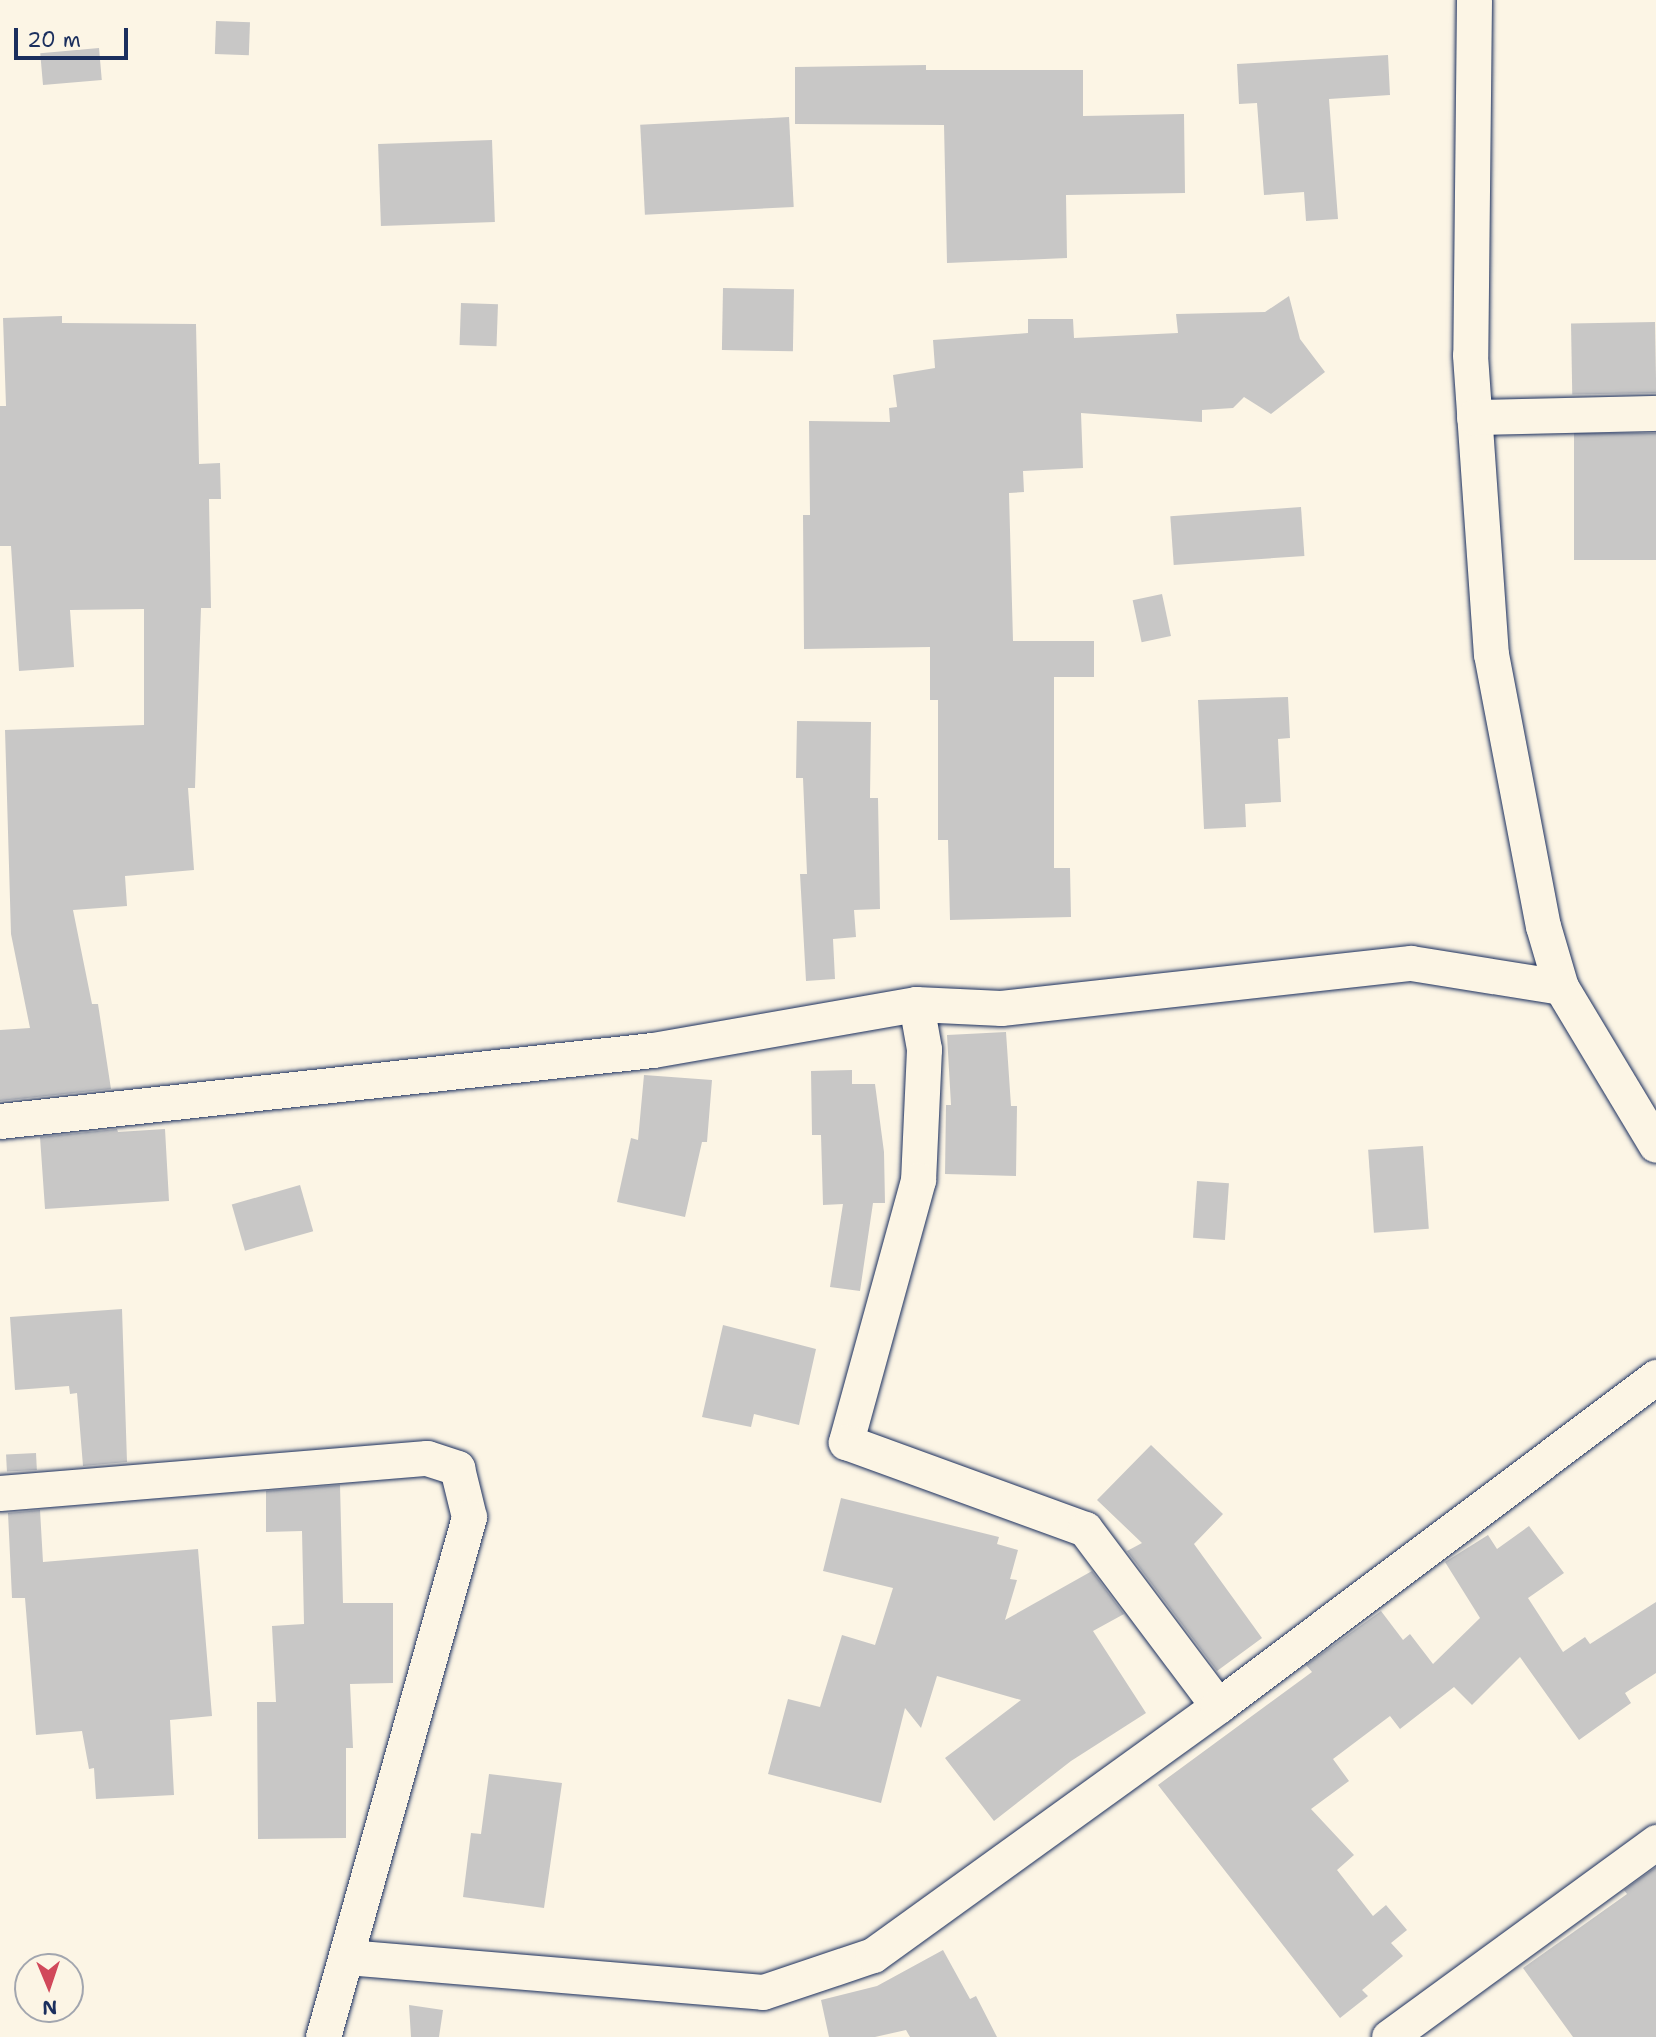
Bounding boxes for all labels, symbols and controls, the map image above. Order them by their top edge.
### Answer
scale bar [18,14,131,58]
text: 20 m [27,26,81,54]
north arrow [14,1953,84,2023]
text: N [42,1995,58,2020]

